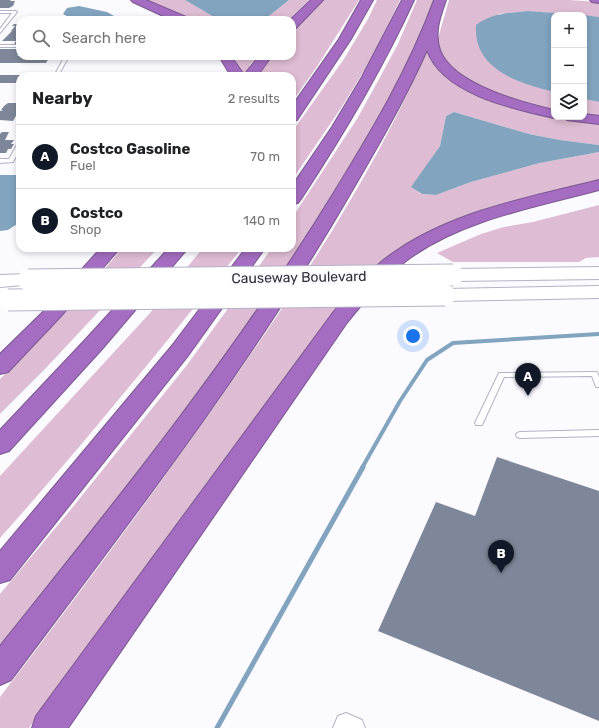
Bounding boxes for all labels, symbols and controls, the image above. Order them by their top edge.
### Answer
map controls [551,12,587,120]
button: + [551,12,587,48]
search box [16,16,296,60]
icon: search [30,27,52,49]
text: Search here [62,29,146,47]
button: − [551,48,587,84]
button: layers [551,84,587,120]
text: Nearby [32,88,93,108]
text: 2 results [228,91,280,106]
text: Costco Gasoline [70,140,190,158]
text: A [40,149,50,164]
text: 70 m [250,149,280,164]
text: Fuel [70,158,96,173]
text: Costco [70,204,123,222]
text: B [40,213,50,228]
text: 140 m [243,213,280,228]
text: Shop [70,222,101,237]
street label: Causeway Boulevard [231,268,367,287]
your location [403,326,423,346]
pin: A [515,363,541,396]
pin: B [488,540,514,573]

